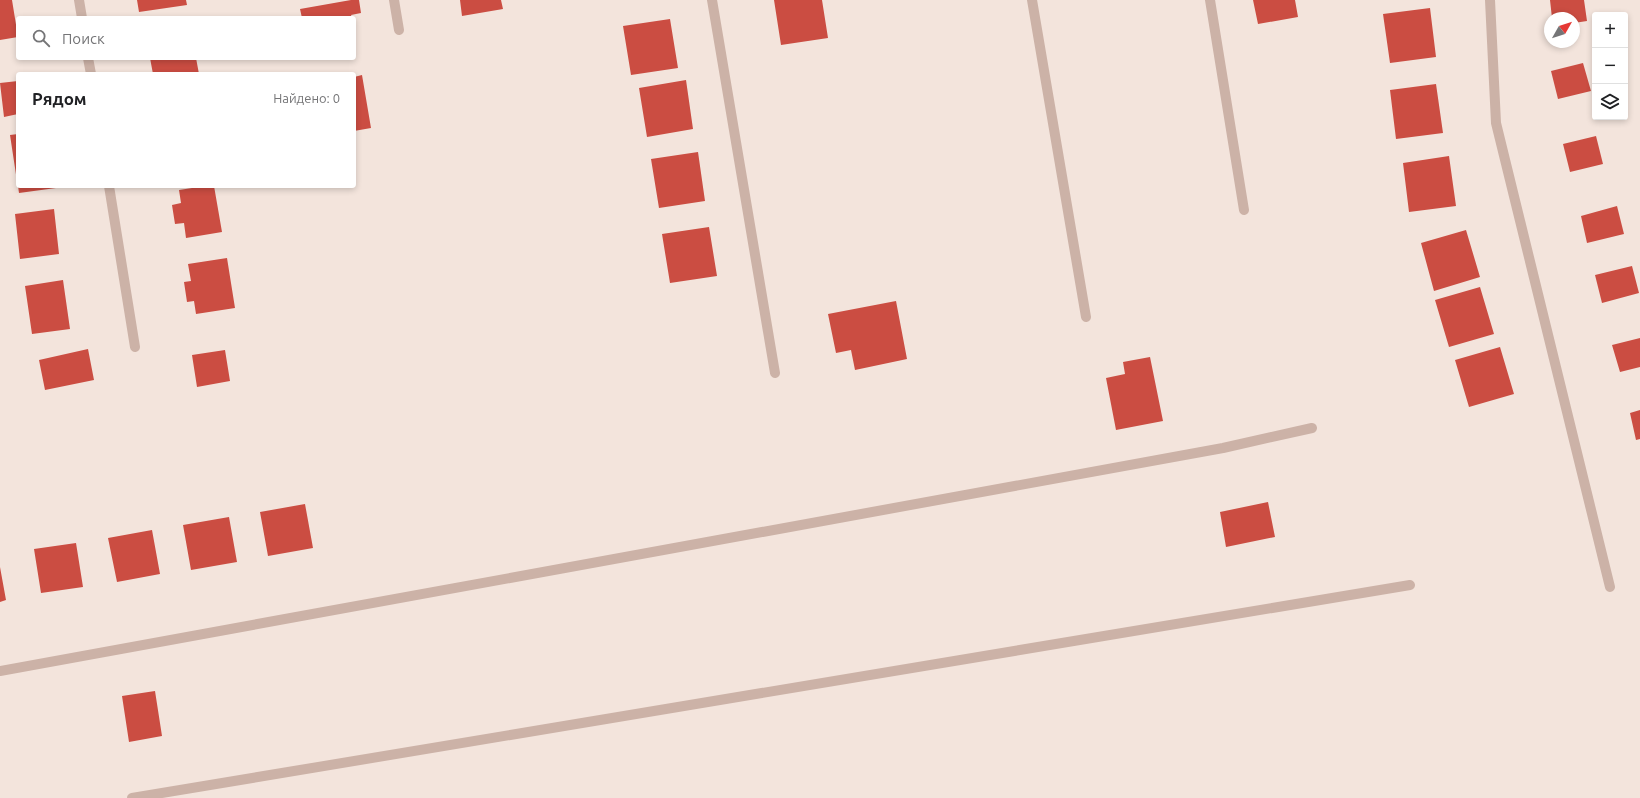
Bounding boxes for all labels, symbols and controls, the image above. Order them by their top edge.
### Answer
north arrow [1544,12,1580,48]
map controls [1592,12,1628,120]
button: + [1592,12,1628,48]
search box [16,16,356,60]
icon: search [30,27,52,49]
text: Поиск [62,30,105,47]
button: − [1592,48,1628,84]
button: layers [1592,84,1628,120]
text: Рядом [32,89,87,108]
text: Найдено: 0 [273,91,340,105]

